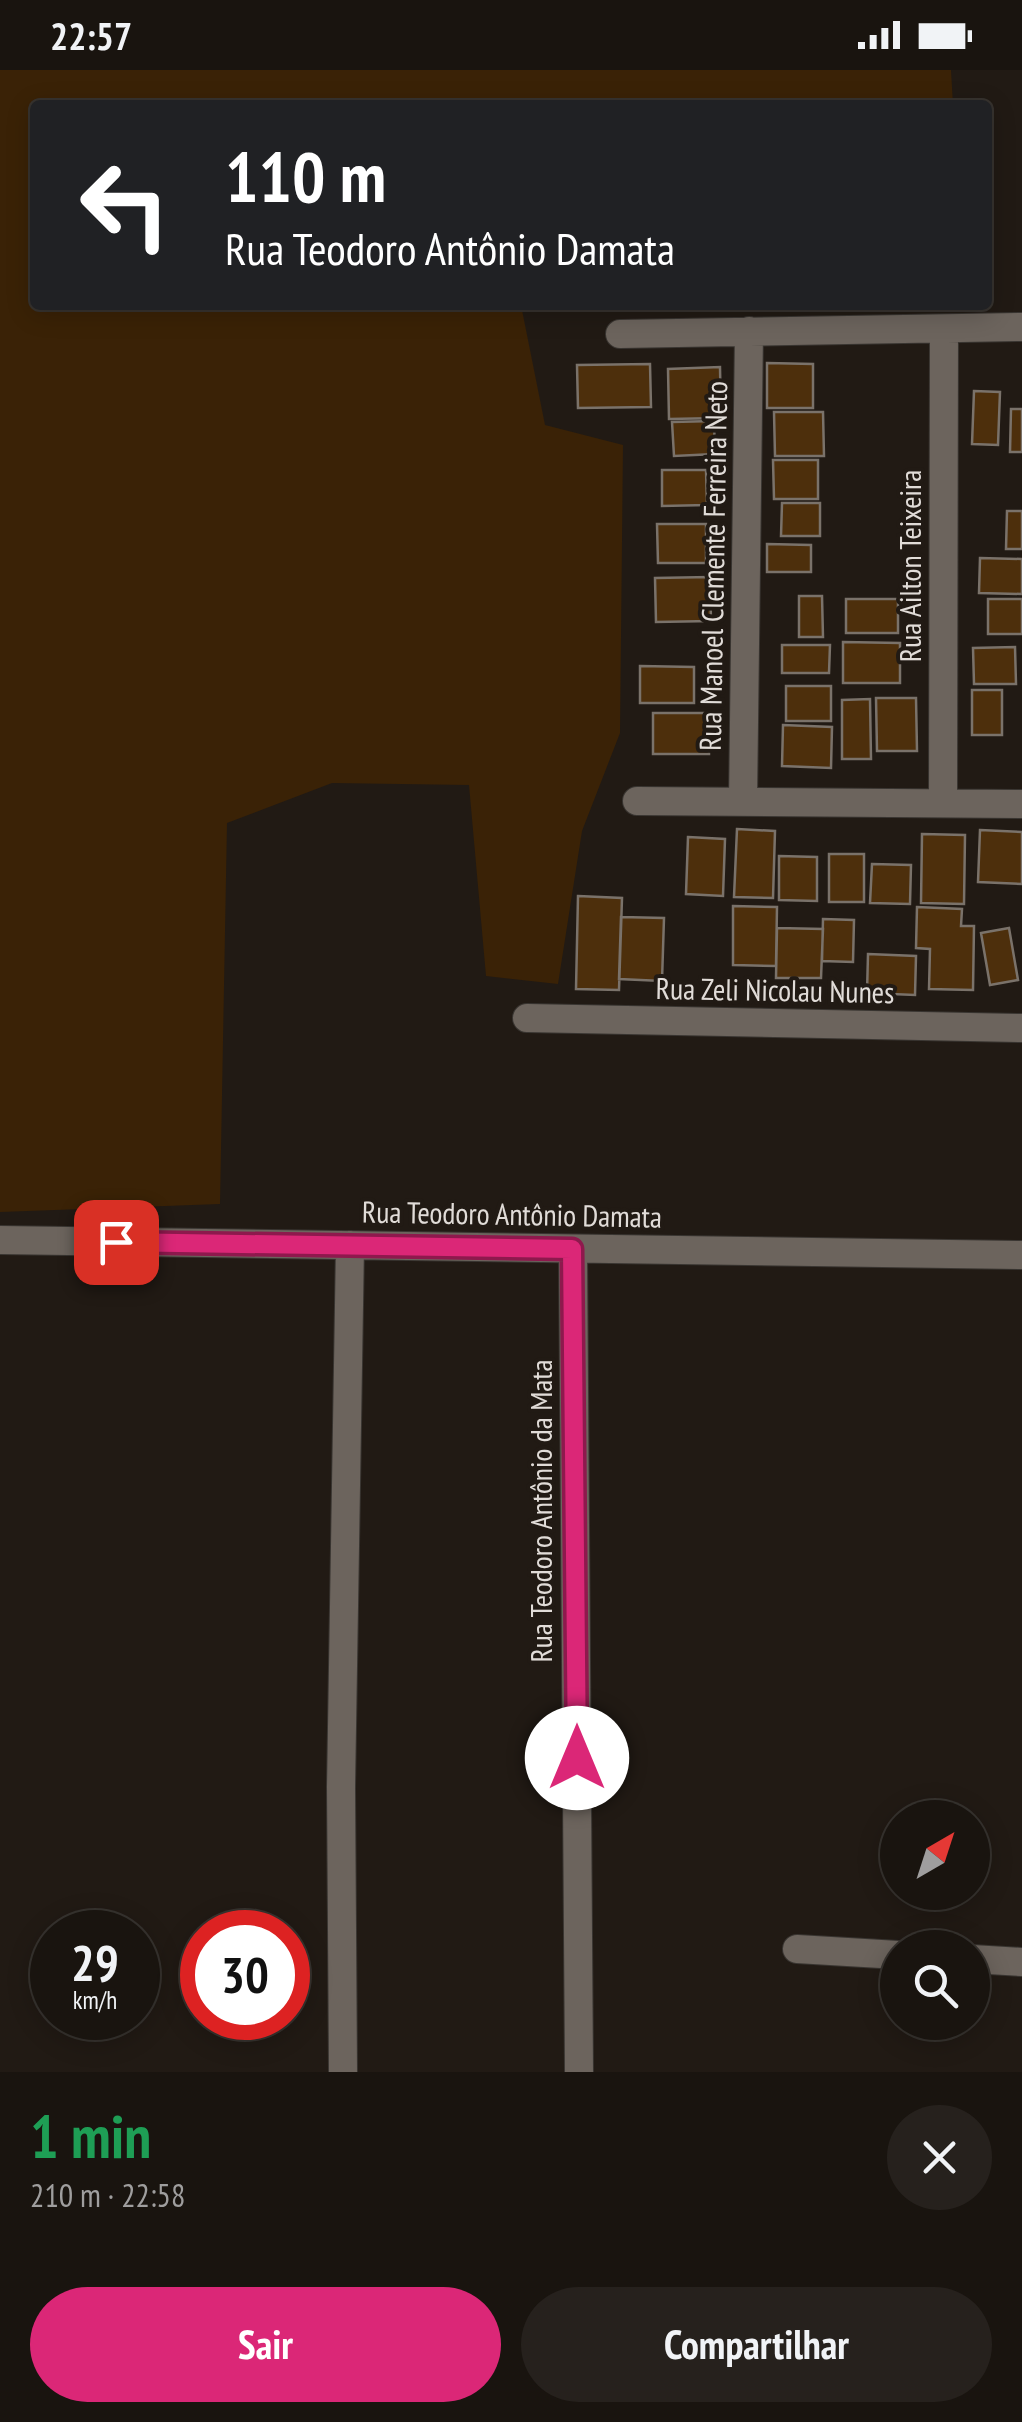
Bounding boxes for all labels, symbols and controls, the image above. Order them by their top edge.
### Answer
text: 22:57 [50,11,132,60]
text: 110 m [225,131,386,221]
icon: left [60,140,190,270]
text: Rua Teodoro Antônio Damata [225,219,675,277]
street label: Rua Manoel Clemente Ferreira Neto [690,381,735,751]
street label: Rua Ailton Teixeira [890,470,929,662]
street label: Rua Zeli Nicolau Nunes [655,968,895,1011]
street label: Rua Teodoro Antônio Damata [362,1191,662,1236]
pin [74,1200,159,1285]
icon: arrive [89,1215,144,1270]
street label: Rua Teodoro Antônio da Mata [521,1359,560,1663]
position arrow [525,1706,629,1810]
north arrow [880,1800,990,1910]
map controls [880,1800,990,2040]
speed limit sign: 30 [180,1910,310,2040]
text: 29 [71,1930,119,1995]
button: search [880,1930,990,2040]
text: km/h [73,1984,117,2016]
text: 1 min [30,2097,151,2175]
button: close [887,2105,992,2210]
text: 210 m · 22:58 [30,2174,185,2216]
button: Sair [30,2287,501,2402]
button: Compartilhar [521,2287,992,2402]

